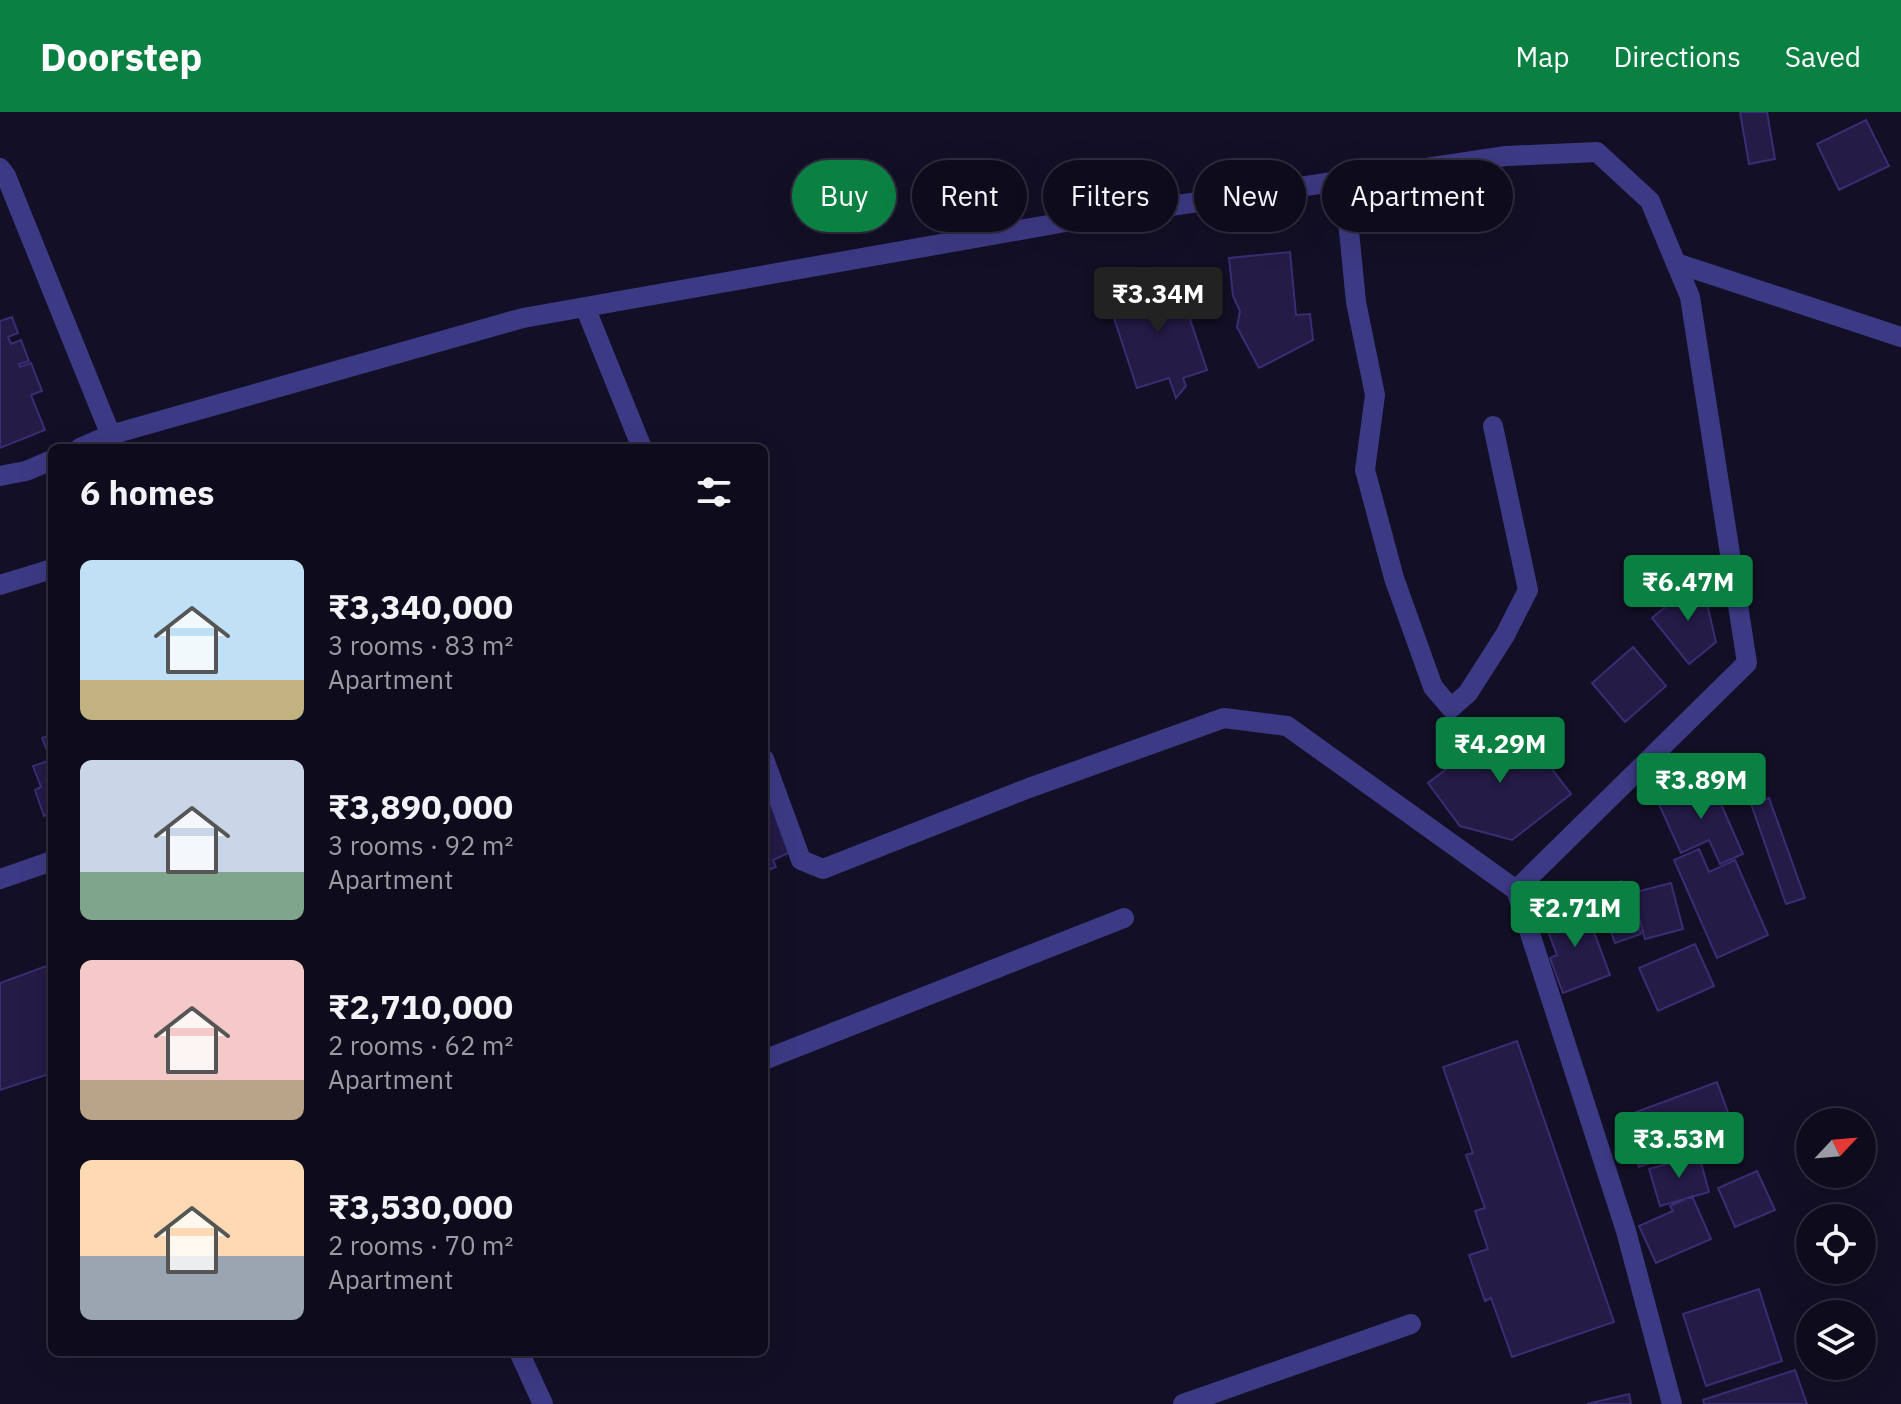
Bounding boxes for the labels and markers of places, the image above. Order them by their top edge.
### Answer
pin: ₹3.34M [1093,267,1223,335]
pin: ₹6.47M [1623,555,1753,623]
pin: ₹4.29M [1435,717,1565,785]
pin: ₹3.89M [1636,753,1766,821]
pin: ₹2.71M [1510,881,1640,949]
pin: ₹3.53M [1614,1112,1744,1180]

